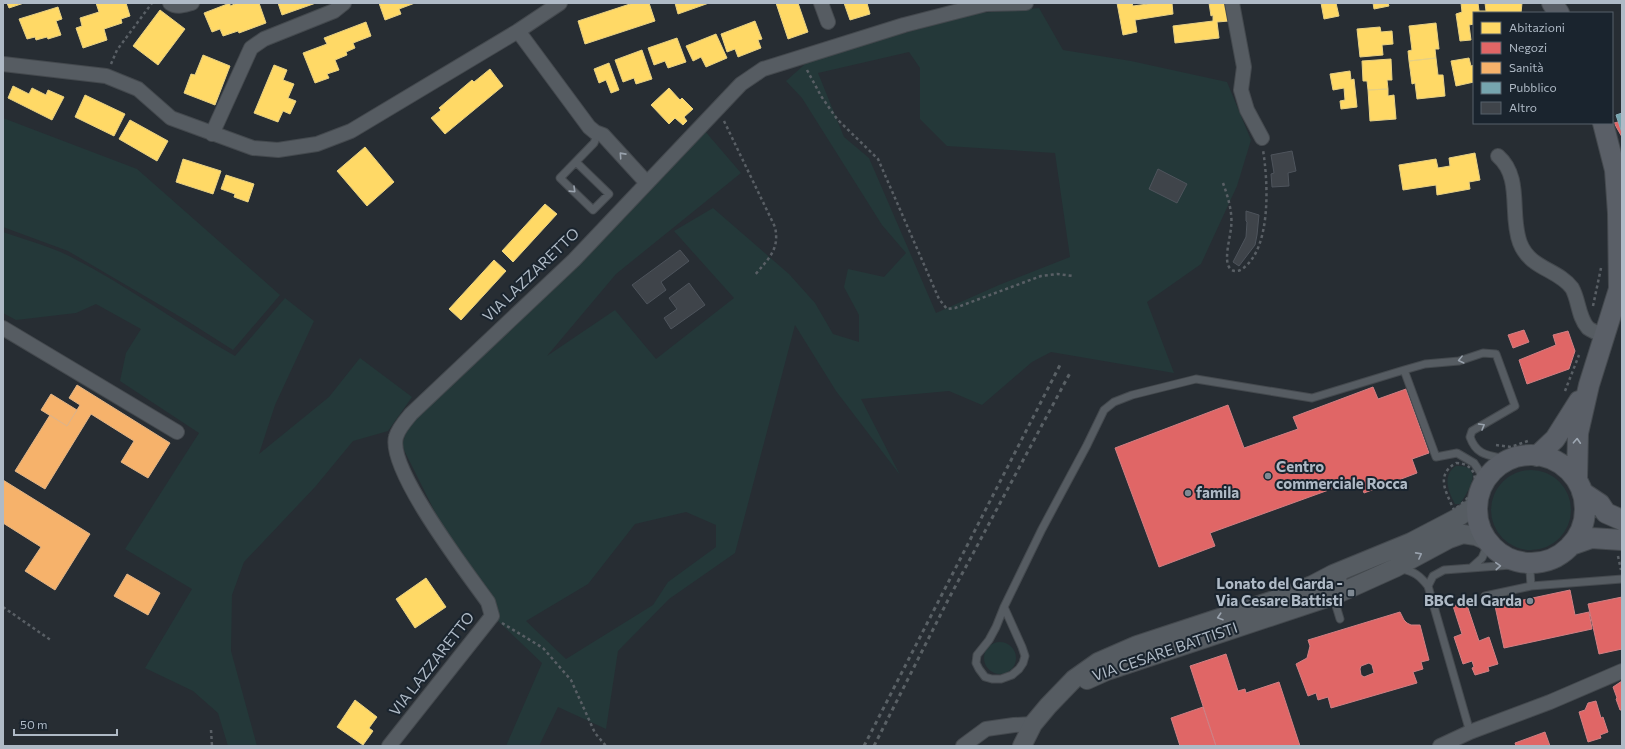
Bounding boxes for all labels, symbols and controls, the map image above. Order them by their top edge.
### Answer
legend [1473,12,1613,124]
text: Abitazioni [1509,20,1565,34]
text: Negozi [1509,40,1547,54]
text: Sanità [1509,60,1543,74]
text: Pubblico [1509,80,1557,94]
text: Altro [1509,100,1537,114]
one-way arrow [619,153,626,160]
one-way arrow [568,185,576,193]
street label: VIA LAZZARETTO [478,224,582,325]
one-way arrow [1458,355,1464,363]
one-way arrow [1477,423,1485,430]
one-way arrow [1573,438,1581,444]
place label: Centro commerciale Rocca [1276,457,1408,492]
marker: Centro commerciale Rocca [1263,471,1273,481]
place label: famila [1196,483,1239,501]
marker: famila [1183,488,1193,498]
one-way arrow [1415,553,1422,560]
one-way arrow [1495,561,1501,570]
place label: Lonato del Garda - Via Cesare Battisti [1216,574,1343,609]
marker: Lonato del Garda - Via Cesare Battisti [1346,588,1356,598]
place label: BBC del Garda [1424,591,1522,609]
marker: BBC del Garda [1525,596,1535,606]
street label: VIA LAZZARETTO [385,608,477,719]
one-way arrow [1217,612,1224,621]
street label: VIA CESARE BATTISTI [1090,618,1240,684]
scale bar [14,711,117,737]
text: 50 m [20,717,48,731]

